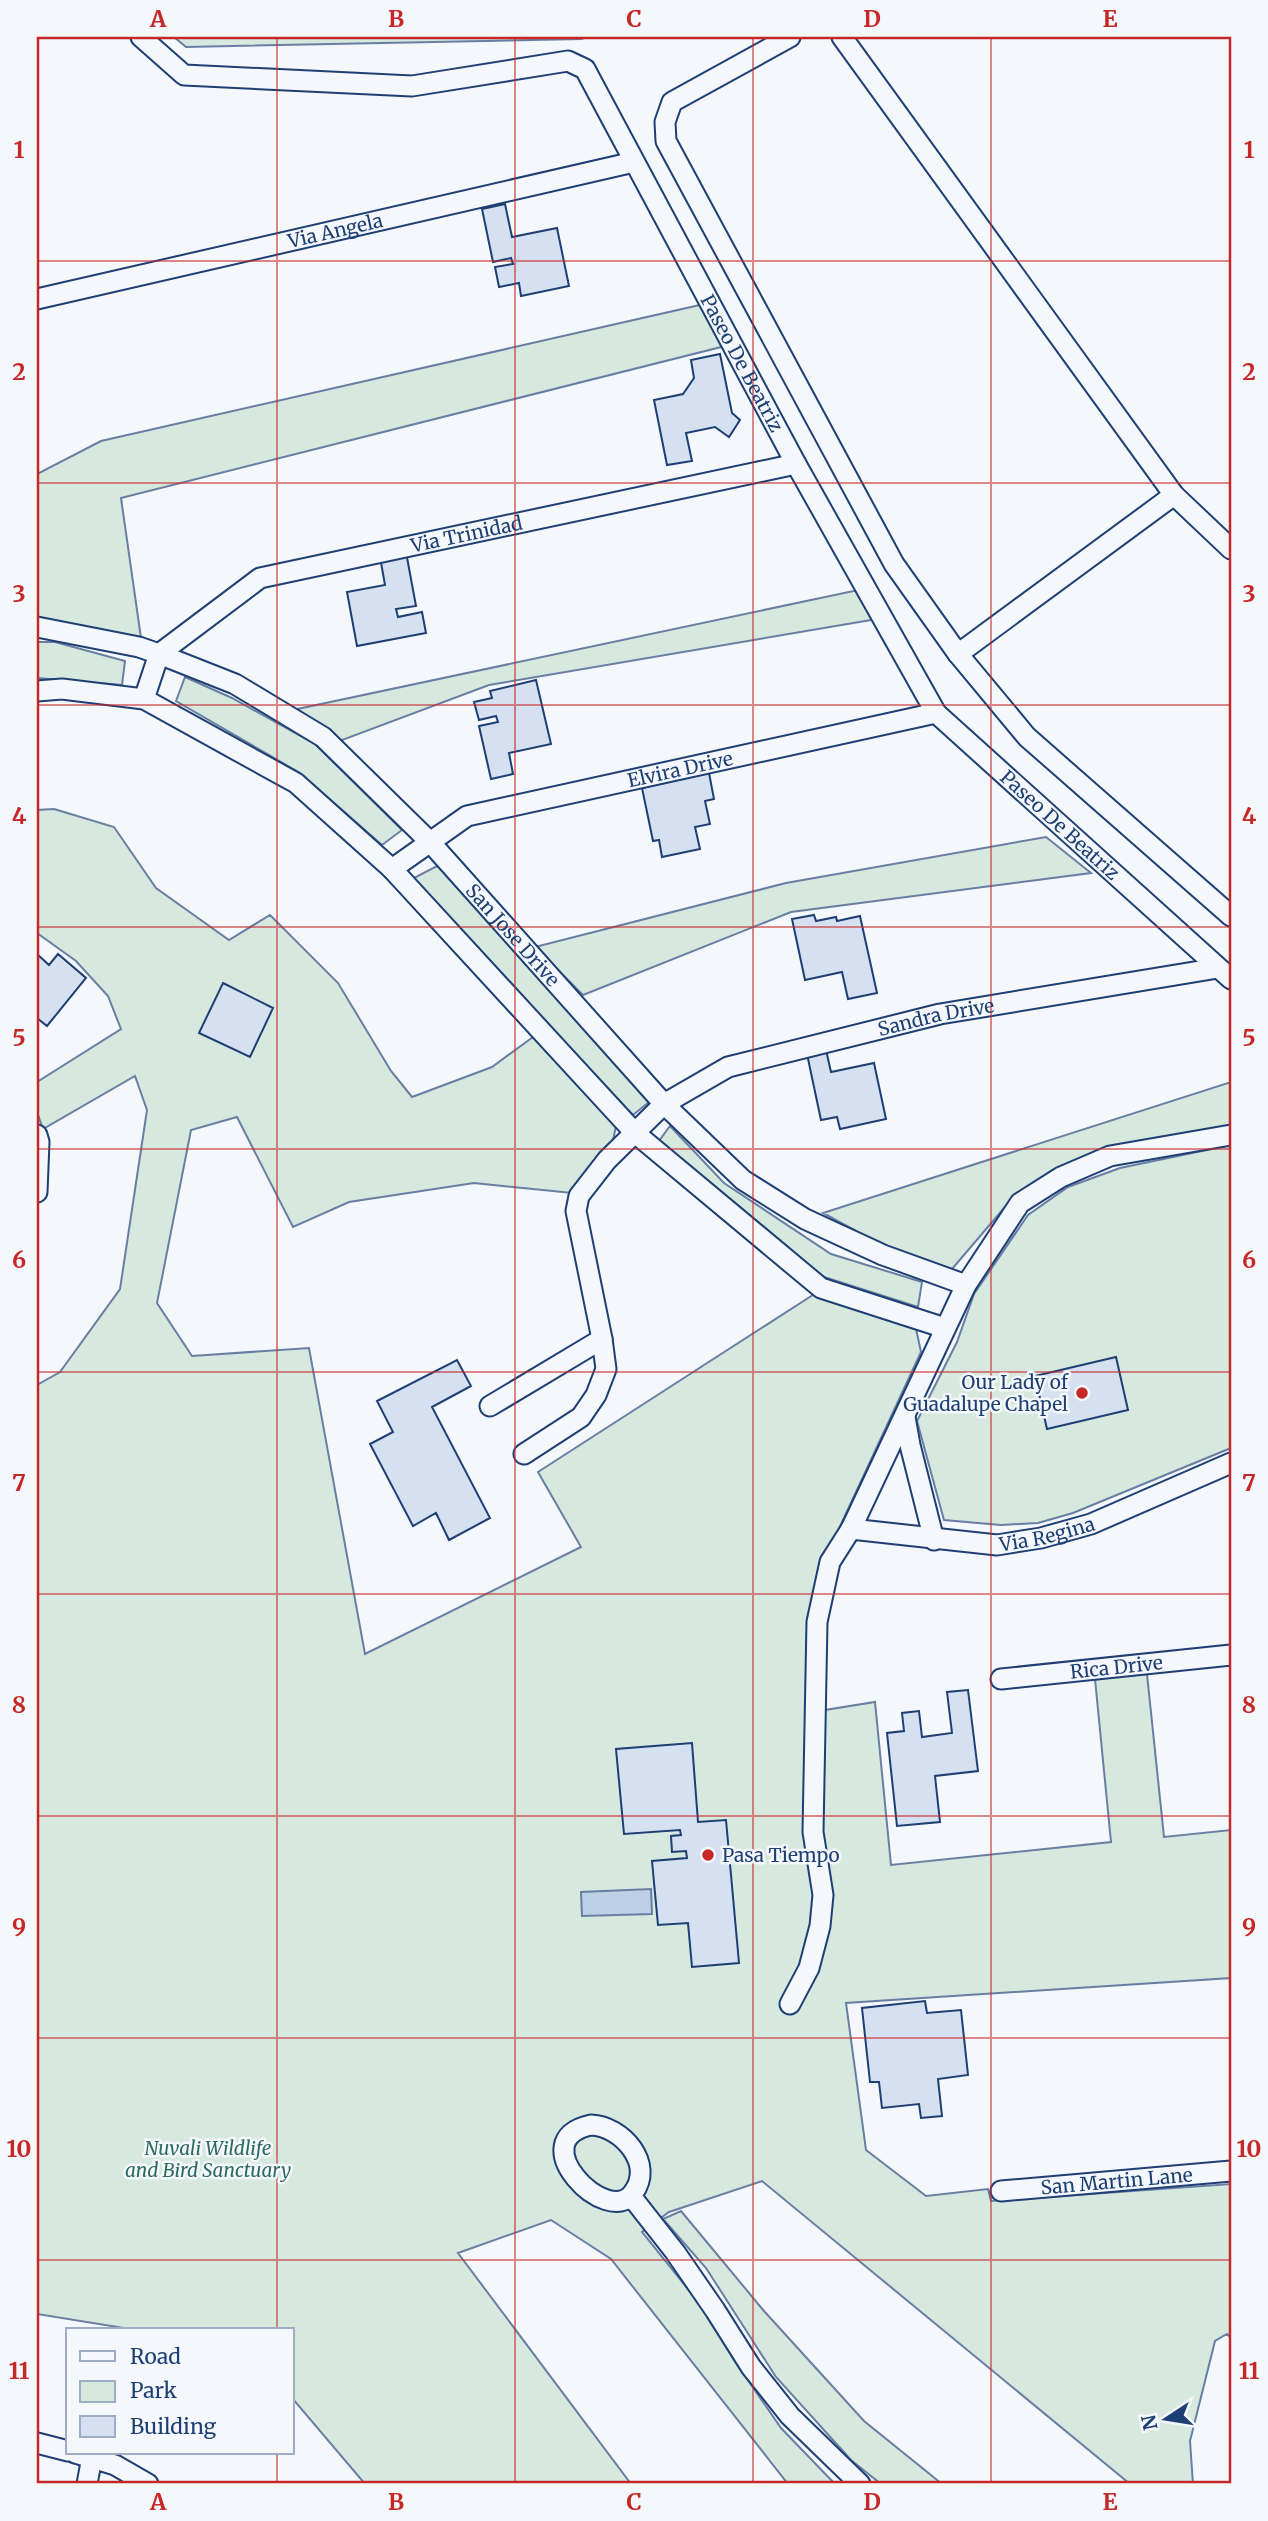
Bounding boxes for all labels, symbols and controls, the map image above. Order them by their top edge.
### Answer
text: A [149,4,167,33]
text: B [388,4,404,33]
text: C [626,4,642,33]
text: D [863,4,881,33]
text: E [1102,4,1118,33]
text: 1 [14,135,25,164]
text: 1 [1244,135,1255,164]
street label: Via Angela [285,208,385,253]
street label: Paseo De Beatriz [696,290,789,436]
text: 2 [12,357,26,386]
text: 2 [1242,357,1256,386]
street label: Via Trinidad [408,511,524,558]
text: 3 [12,579,26,608]
text: 3 [1242,579,1256,608]
street label: Elvira Drive [625,746,735,792]
street label: Paseo De Beatriz [995,765,1125,885]
text: 4 [12,801,27,830]
text: 4 [1242,801,1257,830]
street label: San Jose Drive [461,878,565,991]
street label: Sandra Drive [875,993,996,1041]
text: 5 [12,1023,26,1052]
text: 5 [1242,1023,1256,1052]
text: 6 [12,1245,26,1274]
text: 6 [1242,1245,1256,1274]
place label: Our Lady of Guadalupe Chapel [903,1370,1069,1416]
marker: Our Lady of Guadalupe Chapel [1074,1385,1090,1401]
text: 7 [12,1468,26,1497]
text: 7 [1242,1468,1256,1497]
street label: Via Regina [997,1512,1097,1557]
street label: Rica Drive [1069,1650,1164,1684]
text: 8 [12,1690,26,1719]
text: 8 [1242,1690,1256,1719]
place label: Pasa Tiempo [722,1843,840,1867]
marker: Pasa Tiempo [700,1847,716,1863]
text: 9 [12,1912,26,1941]
text: 9 [1242,1912,1256,1941]
text: 10 [7,2134,31,2163]
text: 10 [1237,2134,1261,2163]
park label: Nuvali Wildlife and Bird Sanctuary [125,2136,291,2182]
street label: San Martin Lane [1040,2162,1194,2200]
legend [66,2328,294,2454]
text: Road [130,2343,181,2370]
text: 11 [9,2356,30,2385]
text: 11 [1239,2356,1260,2385]
text: Park [130,2377,177,2404]
north arrow [1132,2384,1202,2454]
text: Building [130,2413,217,2440]
text: N [1136,2413,1163,2432]
text: A [149,2487,167,2516]
text: B [388,2487,404,2516]
text: C [626,2487,642,2516]
text: D [863,2487,881,2516]
text: E [1102,2487,1118,2516]

